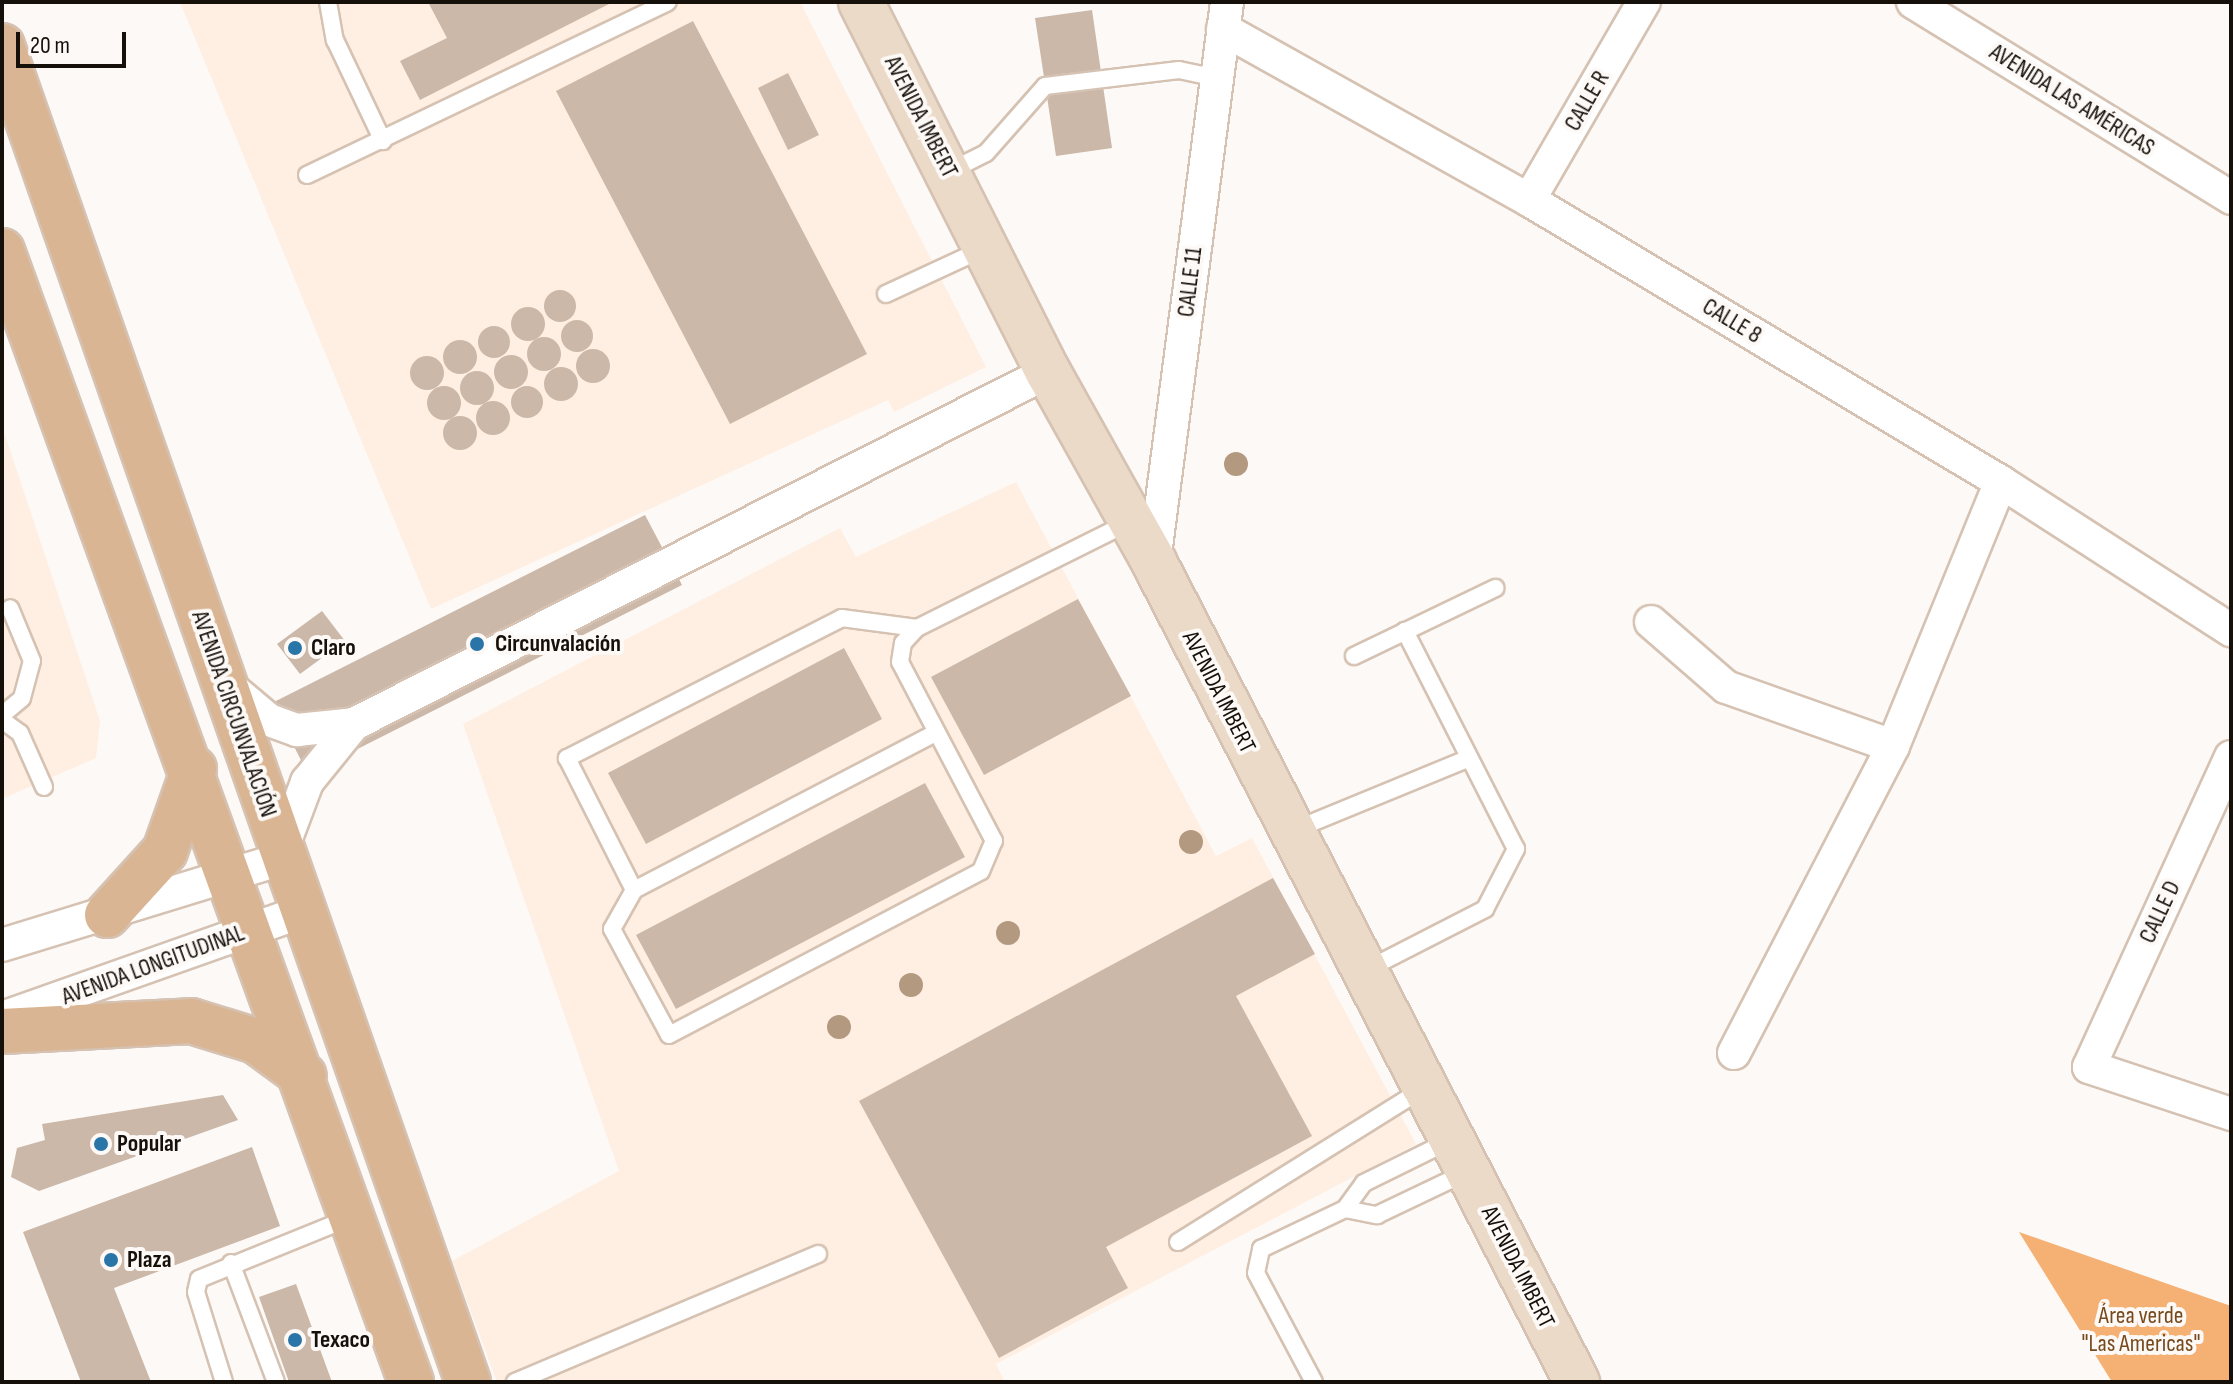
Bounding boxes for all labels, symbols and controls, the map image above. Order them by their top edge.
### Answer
scale bar [20,16,130,66]
text: 20 m [30,31,70,60]
street label: AVENIDA LAS AMÉRICAS [1984,38,2160,162]
street label: AVENIDA IMBERT [878,51,964,183]
street label: CALLE R [1558,66,1616,136]
street label: CALLE 11 [1171,245,1209,319]
street label: CALLE 8 [1697,292,1767,350]
street label: AVENIDA CIRCUNVALACIÓN [185,607,283,821]
street label: AVENIDA IMBERT [1176,626,1262,758]
place label: Circunvalación [495,630,621,658]
marker: Circunvalación [466,633,488,655]
place label: Claro [311,634,356,662]
marker: Claro [286,639,304,657]
street label: CALLE D [2133,876,2187,948]
street label: AVENIDA LONGITUDINAL [58,919,248,1011]
place label: Popular [117,1130,181,1158]
marker: Popular [92,1135,110,1153]
street label: AVENIDA IMBERT [1475,1201,1561,1333]
place label: Plaza [127,1246,172,1274]
marker: Plaza [102,1251,120,1269]
park label: Área verde "Las Americas" [2082,1302,2200,1358]
place label: Texaco [311,1326,370,1354]
marker: Texaco [286,1331,304,1349]

